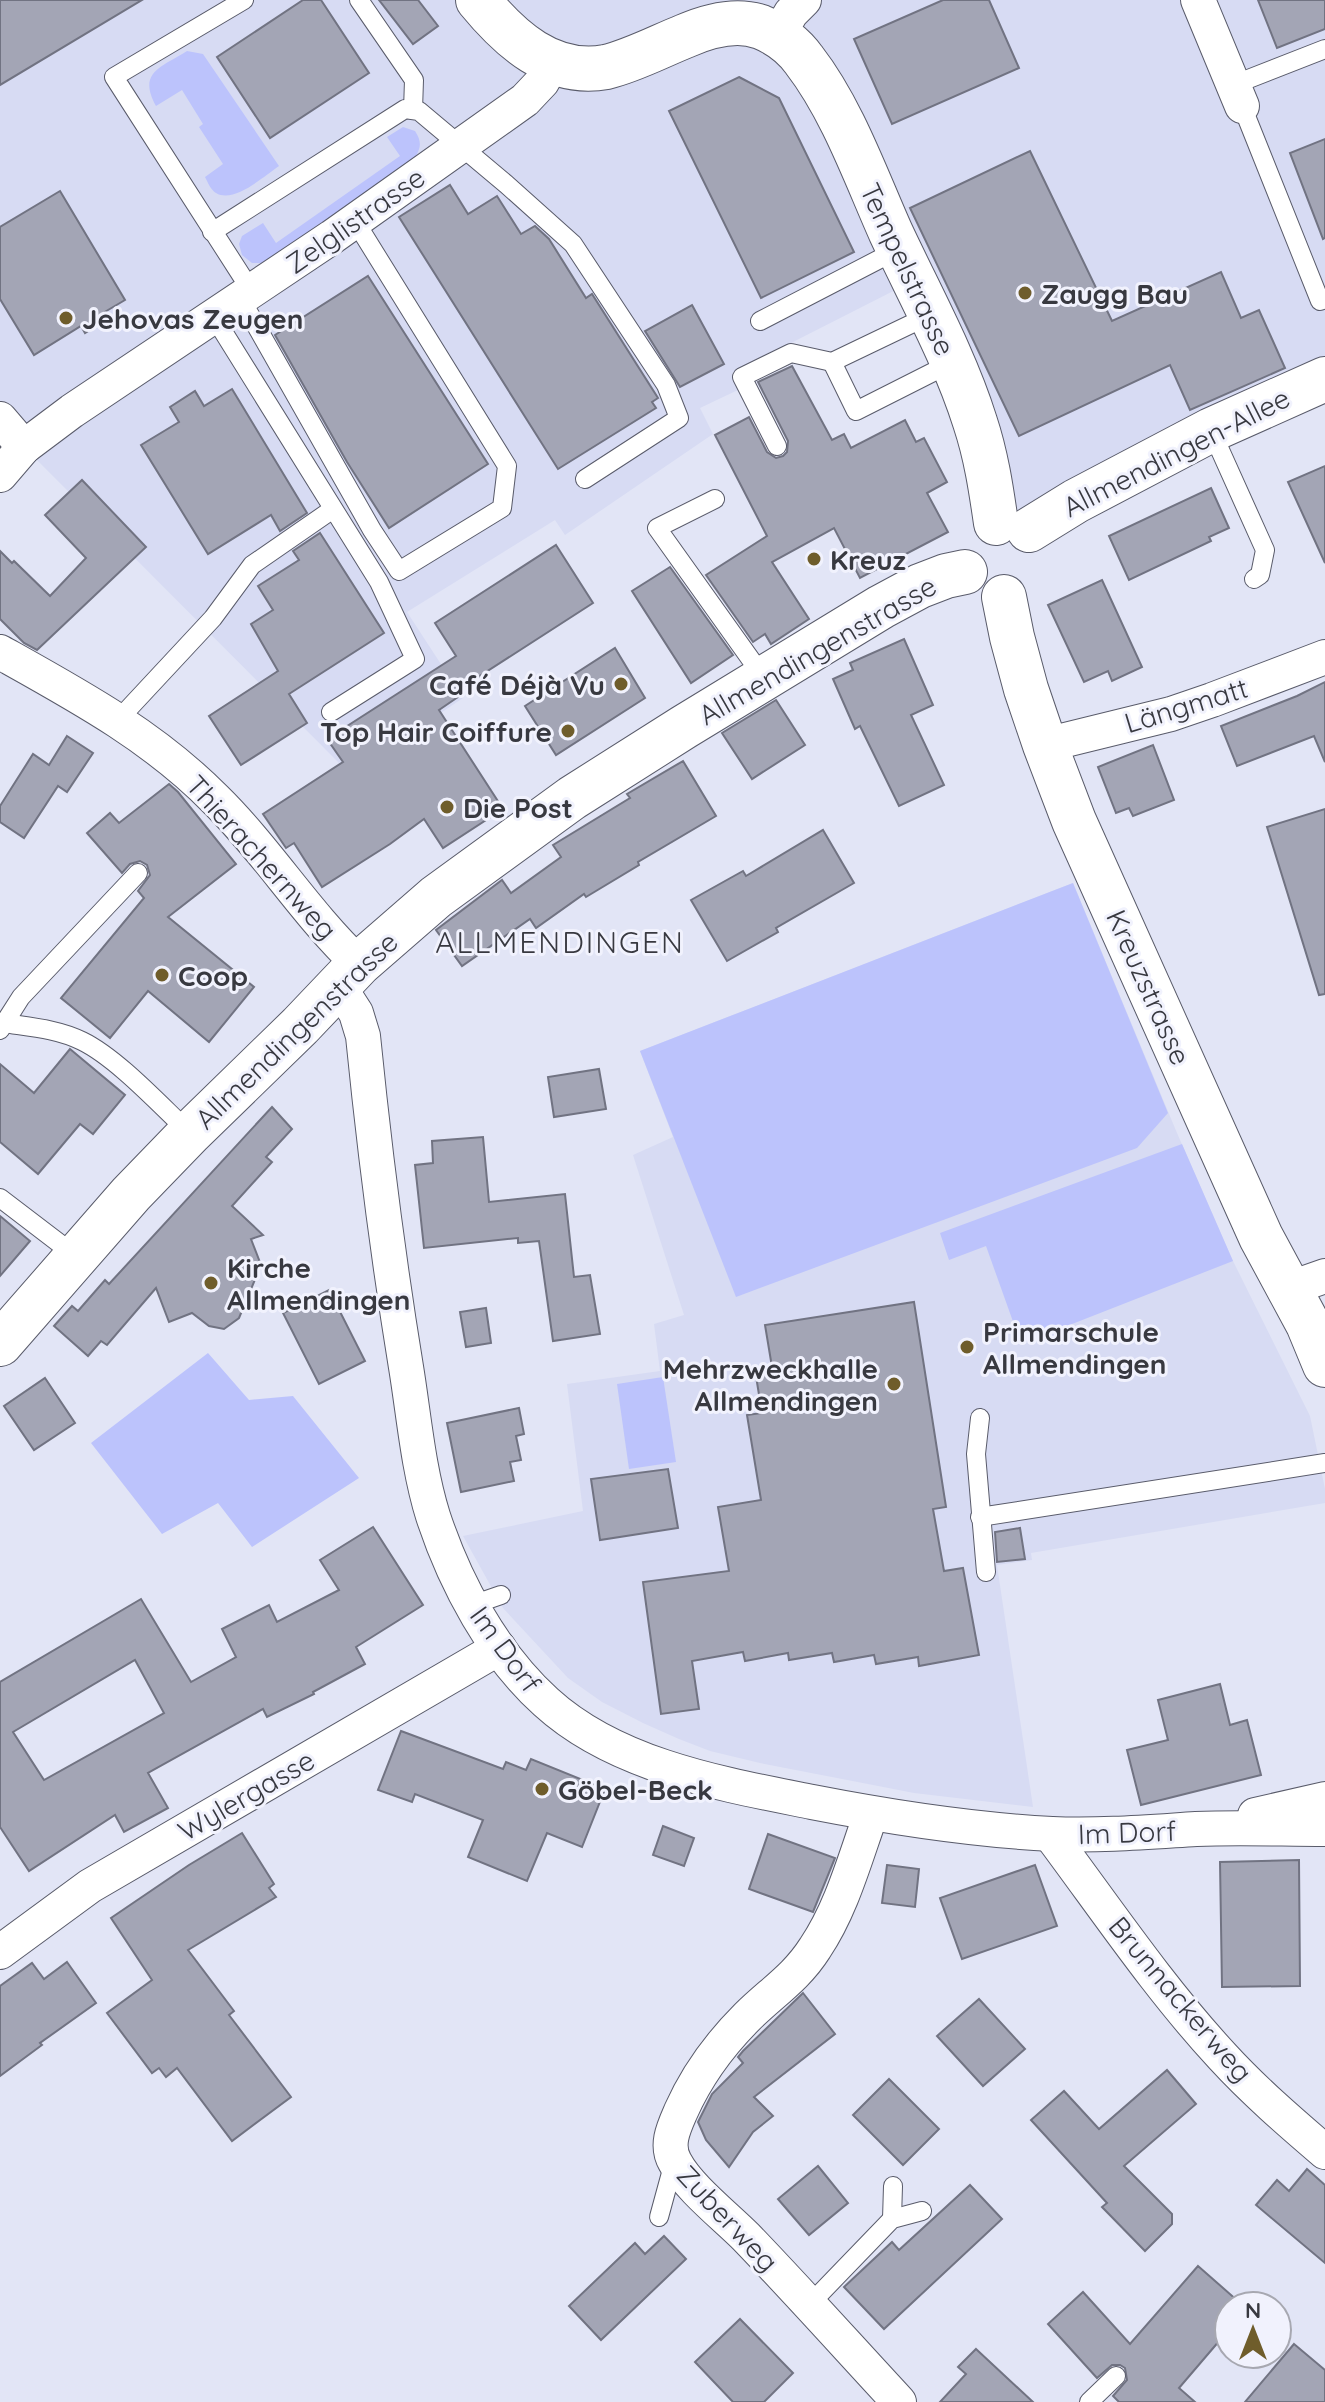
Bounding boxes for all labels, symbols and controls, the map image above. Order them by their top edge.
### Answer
street label: Zelglistrasse [279,159,431,281]
street label: Tempelstrasse [853,177,963,361]
place label: Zaugg Bau [1041,276,1188,311]
marker: Zaugg Bau [1016,284,1034,302]
place label: Jehovas Zeugen [82,301,304,336]
marker: Jehovas Zeugen [57,309,75,327]
street label: Allmendingen-Allee [1057,380,1295,524]
place label: Kreuz [830,542,906,577]
marker: Kreuz [805,550,823,568]
street label: Allmendingenstrasse [692,568,942,732]
place label: Café Déjà Vu [429,667,605,702]
street label: Längmatt [1120,670,1252,740]
marker: Café Déjà Vu [612,675,630,693]
place label: Top Hair Coiffure [320,714,552,749]
marker: Top Hair Coiffure [559,722,577,740]
street label: Thierachernweg [179,767,345,947]
place label: Die Post [463,790,573,825]
marker: Die Post [438,798,456,816]
street label: Kreuzstrasse [1099,904,1199,1070]
district label: ALLMENDINGEN [435,923,685,961]
street label: Allmendingenstrasse [187,924,405,1136]
place label: Coop [178,958,248,993]
marker: Coop [153,966,171,984]
place label: Kirche Allmendingen [227,1250,410,1317]
marker: Kirche Allmendingen [202,1274,220,1292]
place label: Primarschule Allmendingen [983,1314,1166,1381]
marker: Primarschule Allmendingen [958,1338,976,1356]
place label: Mehrzweckhalle Allmendingen [663,1351,878,1418]
marker: Mehrzweckhalle Allmendingen [885,1375,903,1393]
street label: Im Dorf [463,1599,549,1699]
street label: Wylergasse [172,1742,320,1848]
place label: Göbel-Beck [558,1772,713,1807]
marker: Göbel-Beck [533,1780,551,1798]
street label: Im Dorf [1077,1813,1177,1851]
street label: Brunnackerweg [1102,1909,1260,2089]
street label: Zuberweg [670,2157,786,2279]
north arrow [1213,2290,1293,2370]
text: N [1245,2296,1261,2324]

